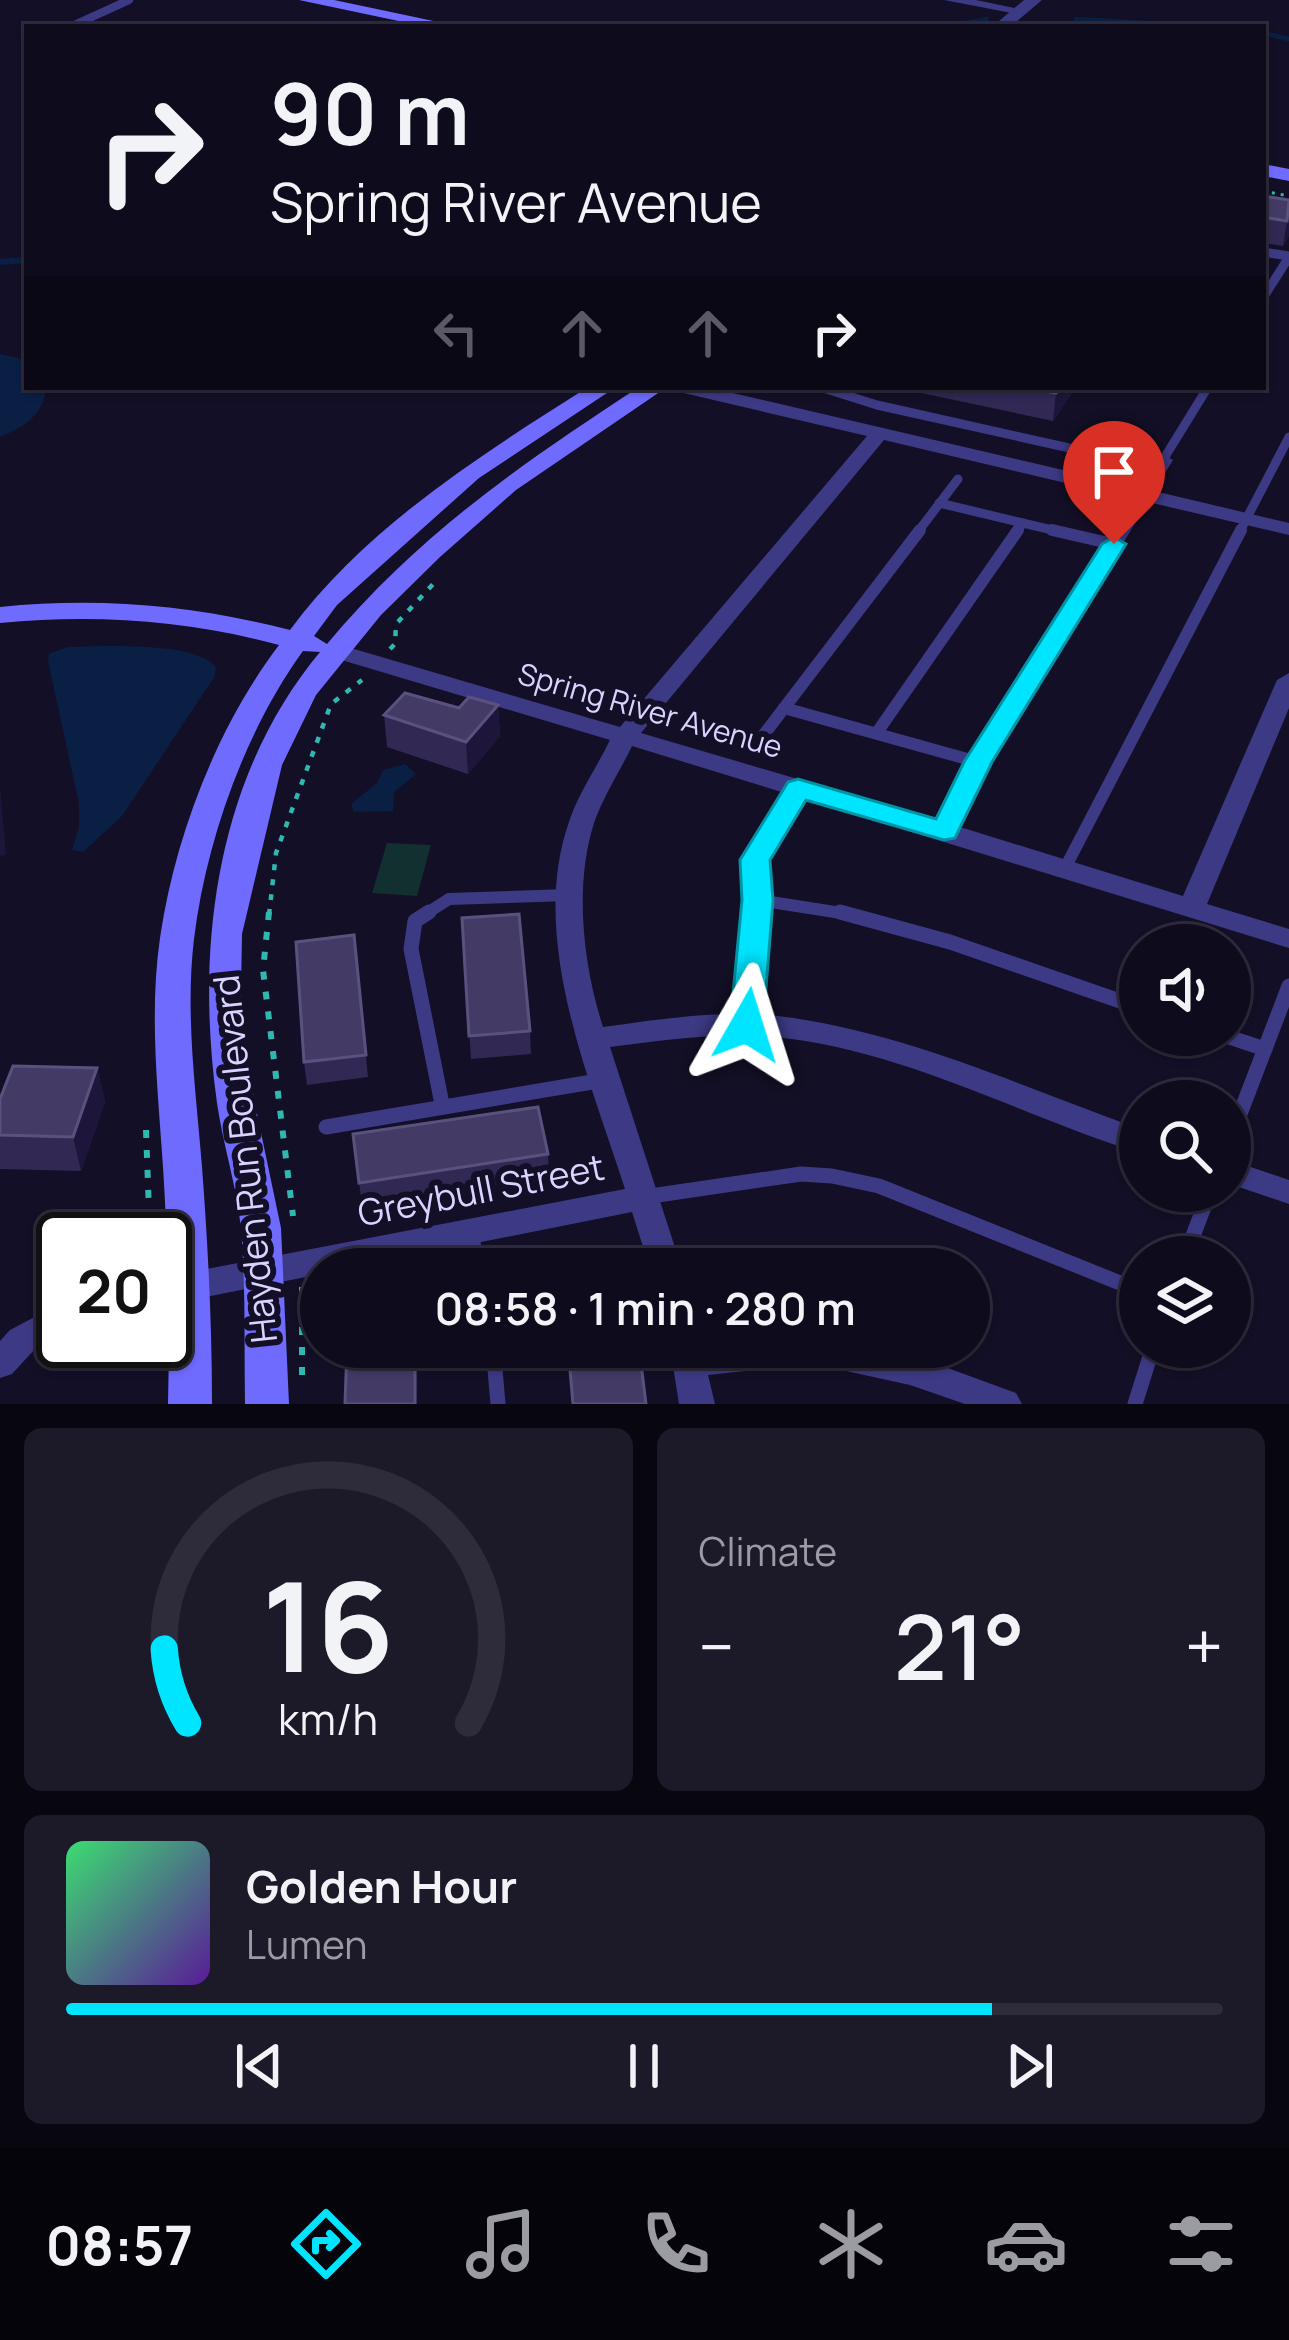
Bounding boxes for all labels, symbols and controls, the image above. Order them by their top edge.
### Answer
text: 90 m [270,55,470,170]
icon: right [72,72,228,228]
text: Spring River Avenue [270,164,762,238]
icon: left [423,300,489,366]
icon: ahead [549,300,615,366]
icon: ahead [675,300,741,366]
icon: right [801,300,867,366]
pin [1063,421,1165,544]
icon: arrive [1081,439,1147,505]
street label: Spring River Avenue [513,652,787,767]
map controls [1119,924,1251,1368]
button: sound [1119,924,1251,1056]
position arrow [684,962,810,1088]
street label: Hayden Run Boulevard [201,973,288,1345]
button: search [1119,1080,1251,1212]
street label: Greybull Street [353,1142,608,1237]
speed limit sign: 20 [36,1212,192,1368]
button: layers [1119,1236,1251,1368]
text: 08:58 · 1 min · 280 m [434,1277,856,1339]
text: Climate [699,1524,837,1578]
text: 16 [262,1539,394,1709]
text: 21° [894,1584,1025,1707]
text: − [699,1601,734,1691]
text: + [1185,1601,1223,1691]
text: km/h [278,1688,378,1747]
text: Golden Hour [246,1855,517,1917]
text: Lumen [246,1917,367,1971]
icon: previous [226,2033,292,2099]
icon: pause [611,2033,677,2099]
icon: next [997,2033,1063,2099]
icon: directions [284,2202,368,2286]
icon: music [459,2202,543,2286]
icon: phone [634,2202,718,2286]
icon: climate [809,2202,893,2286]
icon: car [984,2202,1068,2286]
icon: filters [1159,2202,1243,2286]
text: 08:57 [46,2207,193,2281]

